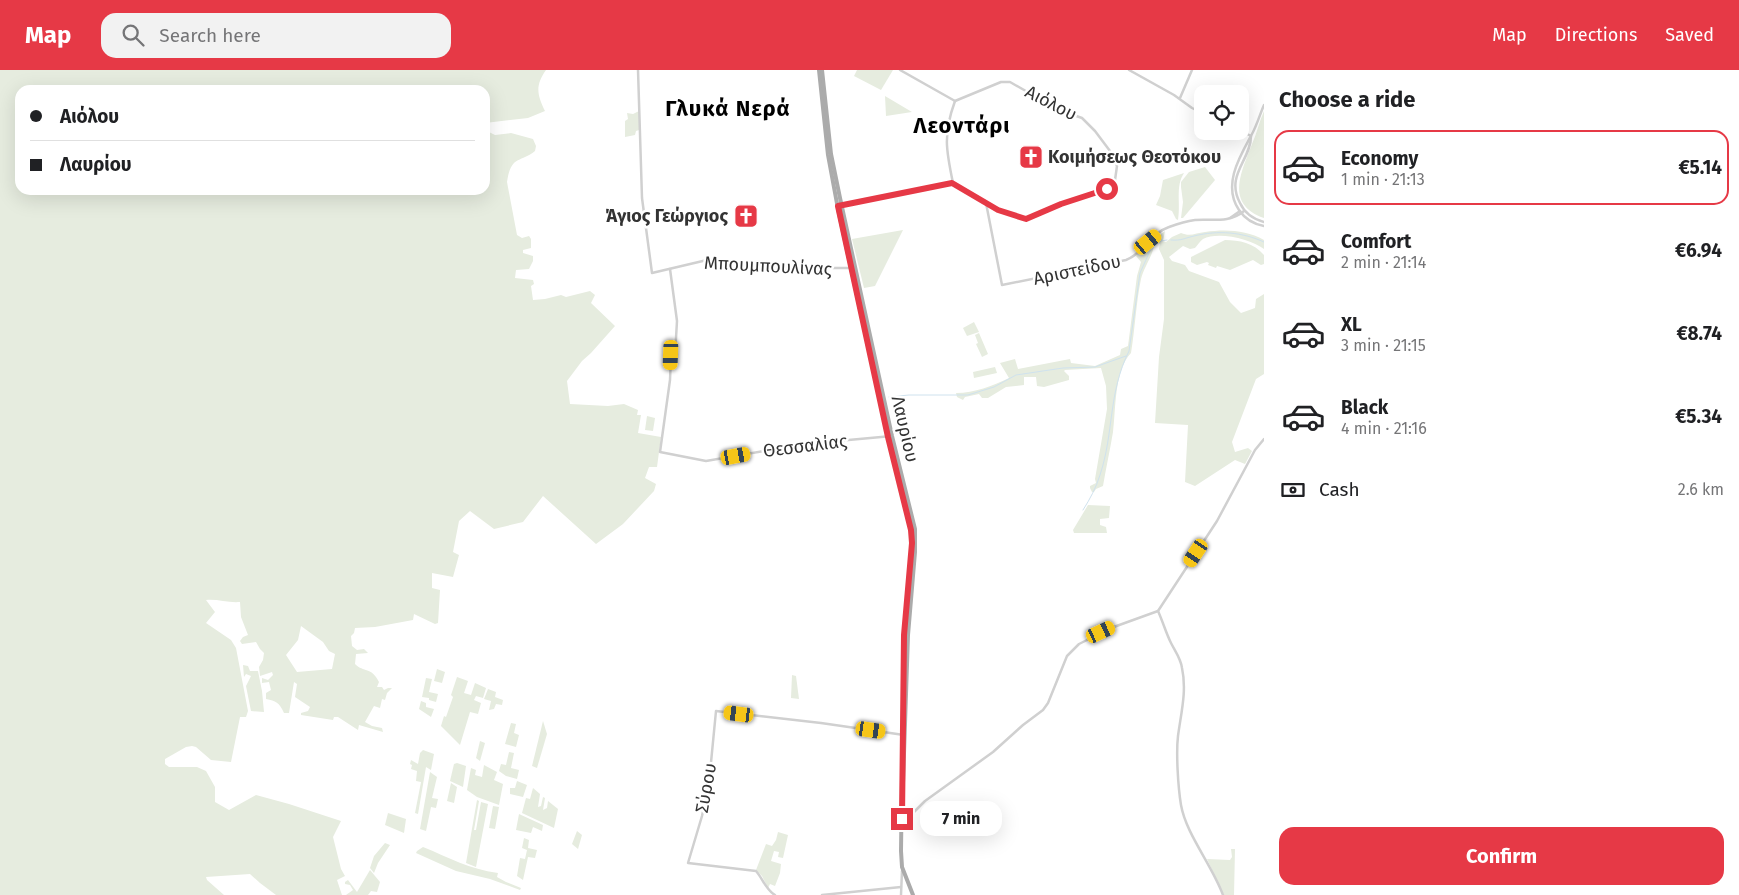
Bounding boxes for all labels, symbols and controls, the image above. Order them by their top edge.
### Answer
search box [101,13,451,58]
text: Map [25,21,71,49]
icon: search [119,21,147,49]
text: Search here [159,24,261,47]
text: Map [1492,24,1527,46]
text: Directions [1555,24,1637,46]
text: Saved [1665,24,1714,46]
street label: Αιόλου [1021,81,1081,125]
map controls [1194,85,1249,140]
button: locate [1194,85,1249,140]
text: Choose a ride [1279,86,1415,113]
district label: Γλυκά Νερά [665,95,791,122]
text: Αιόλου [60,105,119,128]
district label: Λεοντάρι [912,112,1011,139]
church icon: Κοιμήσεως Θεοτόκου [1018,144,1044,170]
icon: car [1281,145,1326,190]
place label: Κοιμήσεως Θεοτόκου [1048,146,1221,168]
text: Economy [1341,147,1418,170]
text: Λαυρίου [60,153,132,176]
text: €5.14 [1678,156,1722,179]
text: 1 min · 21:13 [1341,170,1425,189]
route start [1096,178,1118,200]
church icon: Άγιος Γεώργιος [733,203,759,229]
place label: Άγιος Γεώργιος [605,205,728,227]
car [1131,227,1164,257]
icon: car [1281,228,1326,273]
text: Comfort [1341,230,1411,253]
text: €6.94 [1675,239,1722,262]
street label: Αριστείδου [1031,250,1123,290]
street label: Μπουμπουλίνας [703,252,833,280]
text: 2 min · 21:14 [1341,253,1426,272]
icon: car [1281,311,1326,356]
text: XL [1341,313,1362,336]
text: €8.74 [1677,322,1722,345]
text: 3 min · 21:15 [1341,336,1426,355]
car [662,340,679,370]
street label: Λαυρίου [887,394,923,464]
icon: car [1281,394,1326,439]
text: Black [1341,396,1388,419]
text: €5.34 [1675,405,1722,428]
text: 4 min · 21:16 [1341,419,1427,438]
street label: Θεσσαλίας [762,430,849,462]
car [719,446,752,466]
icon: cash [1279,476,1307,504]
text: Cash [1319,478,1360,501]
text: 2.6 km [1678,480,1724,499]
car [1181,536,1210,570]
car [1084,619,1117,645]
car [723,705,754,723]
car [855,720,886,740]
street label: Σύρου [691,761,721,815]
callout: 7 min [920,802,1002,836]
route end [891,808,913,830]
text: 7 min [942,809,980,828]
button: Confirm [1279,827,1724,885]

